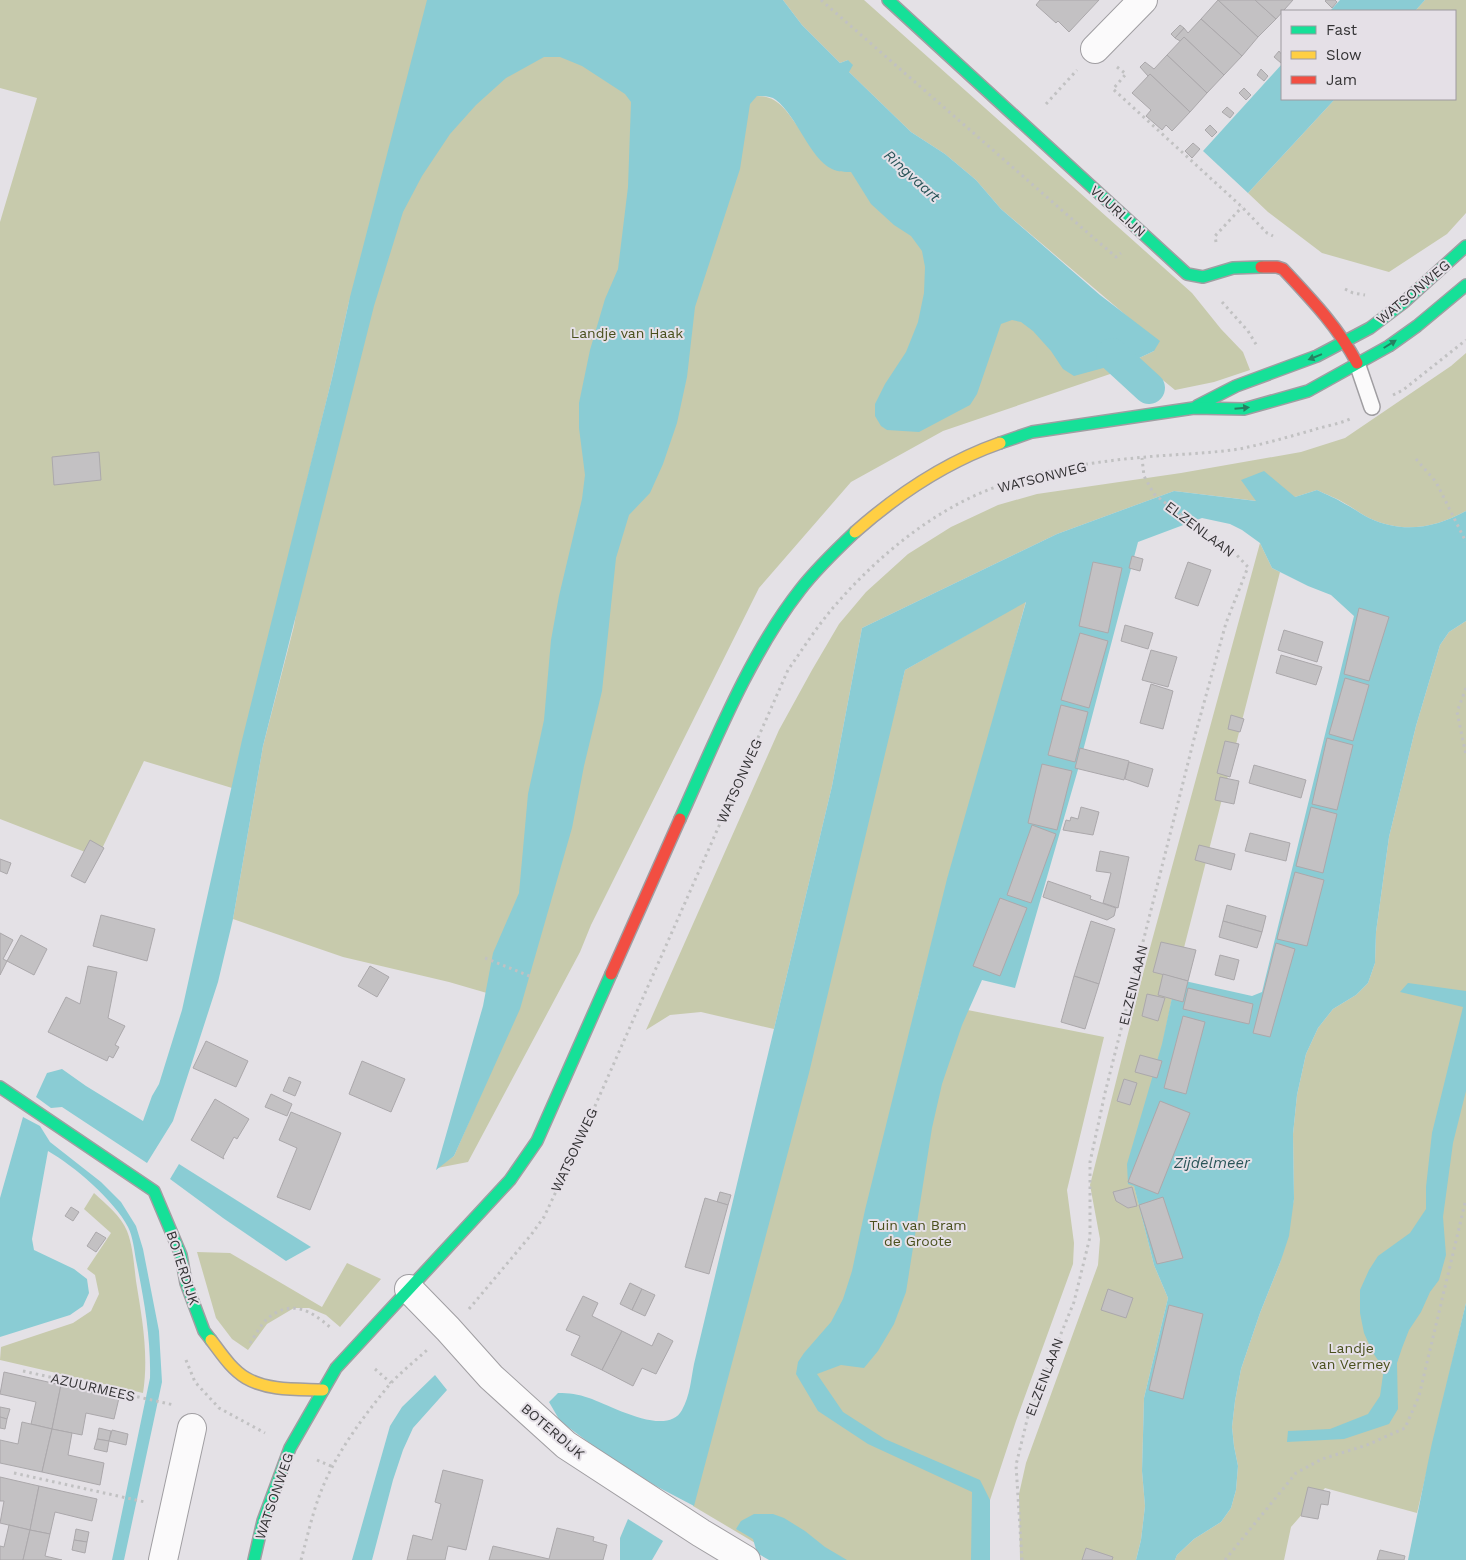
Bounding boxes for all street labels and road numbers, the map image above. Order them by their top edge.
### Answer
street label: VUURLIJN [1087,182,1149,240]
street label: WATSONWEG [1373,257,1453,327]
street label: WATSONWEG [996,458,1088,496]
street label: ELZENLAAN [1162,498,1238,560]
street label: WATSONWEG [713,736,765,826]
street label: ELZENLAAN [1115,943,1151,1027]
street label: WATSONWEG [548,1105,600,1195]
street label: BOTERDIJK [163,1229,203,1307]
street label: ELZENLAAN [1022,1336,1066,1418]
street label: AZUURMEES [49,1370,137,1404]
street label: BOTERDIJK [518,1400,588,1462]
street label: WATSONWEG [252,1450,296,1542]

